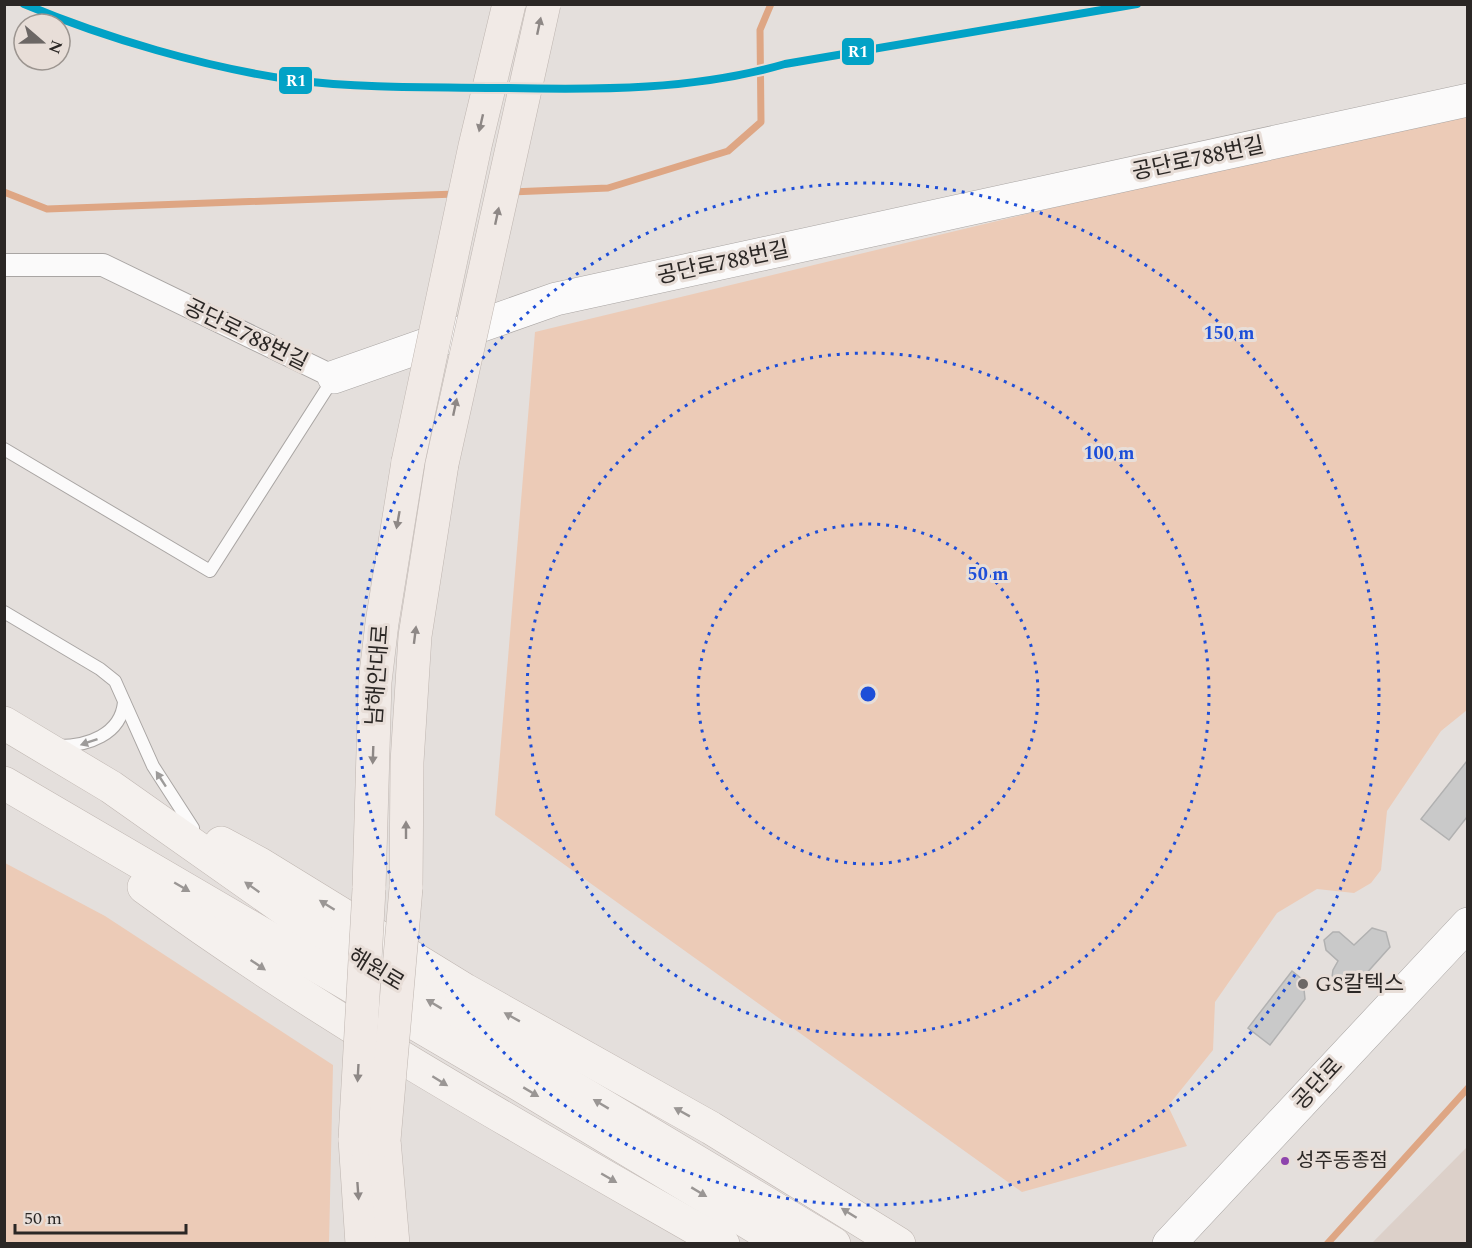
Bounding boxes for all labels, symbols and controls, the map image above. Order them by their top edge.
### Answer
north arrow [12,12,72,72]
one-way arrow [535,16,544,35]
text: N [42,37,69,57]
line badge: R1 [841,37,875,66]
text: R1 [848,40,868,64]
line badge: R1 [278,66,313,95]
text: R1 [286,69,306,93]
one-way arrow [475,113,485,132]
street label: 공단로788번길 [1129,129,1267,189]
one-way arrow [493,206,502,225]
street label: 공단로788번길 [654,233,792,293]
street label: 공단로788번길 [178,291,314,379]
text: 150 m [1203,320,1255,347]
one-way arrow [451,397,460,416]
text: 100 m [1083,440,1135,467]
one-way arrow [393,510,402,529]
text: 50 m [968,561,1008,588]
street label: 남해안대로 [358,623,398,727]
one-way arrow [411,625,420,644]
centre of rings [858,684,878,704]
one-way arrow [80,737,98,747]
one-way arrow [369,746,378,765]
one-way arrow [156,771,167,787]
one-way arrow [401,820,411,839]
one-way arrow [245,881,261,893]
one-way arrow [174,882,191,892]
one-way arrow [319,900,335,911]
street label: 해원로 [341,940,411,1000]
one-way arrow [250,959,266,970]
place label: GS칼텍스 [1315,968,1404,1001]
marker: GS칼텍스 [1296,977,1310,991]
one-way arrow [426,998,442,1009]
one-way arrow [504,1011,520,1022]
street label: 공단로 [1285,1051,1351,1117]
one-way arrow [354,1064,363,1083]
one-way arrow [432,1076,448,1087]
one-way arrow [523,1086,539,1097]
one-way arrow [593,1098,609,1109]
one-way arrow [673,1107,690,1117]
place label: 성주동종점 [1296,1146,1388,1176]
marker: 성주동종점 [1279,1155,1291,1167]
one-way arrow [601,1173,617,1184]
one-way arrow [353,1182,363,1201]
one-way arrow [691,1186,707,1197]
scale bar [15,1197,186,1235]
text: 50 m [24,1205,62,1232]
one-way arrow [841,1207,857,1218]

